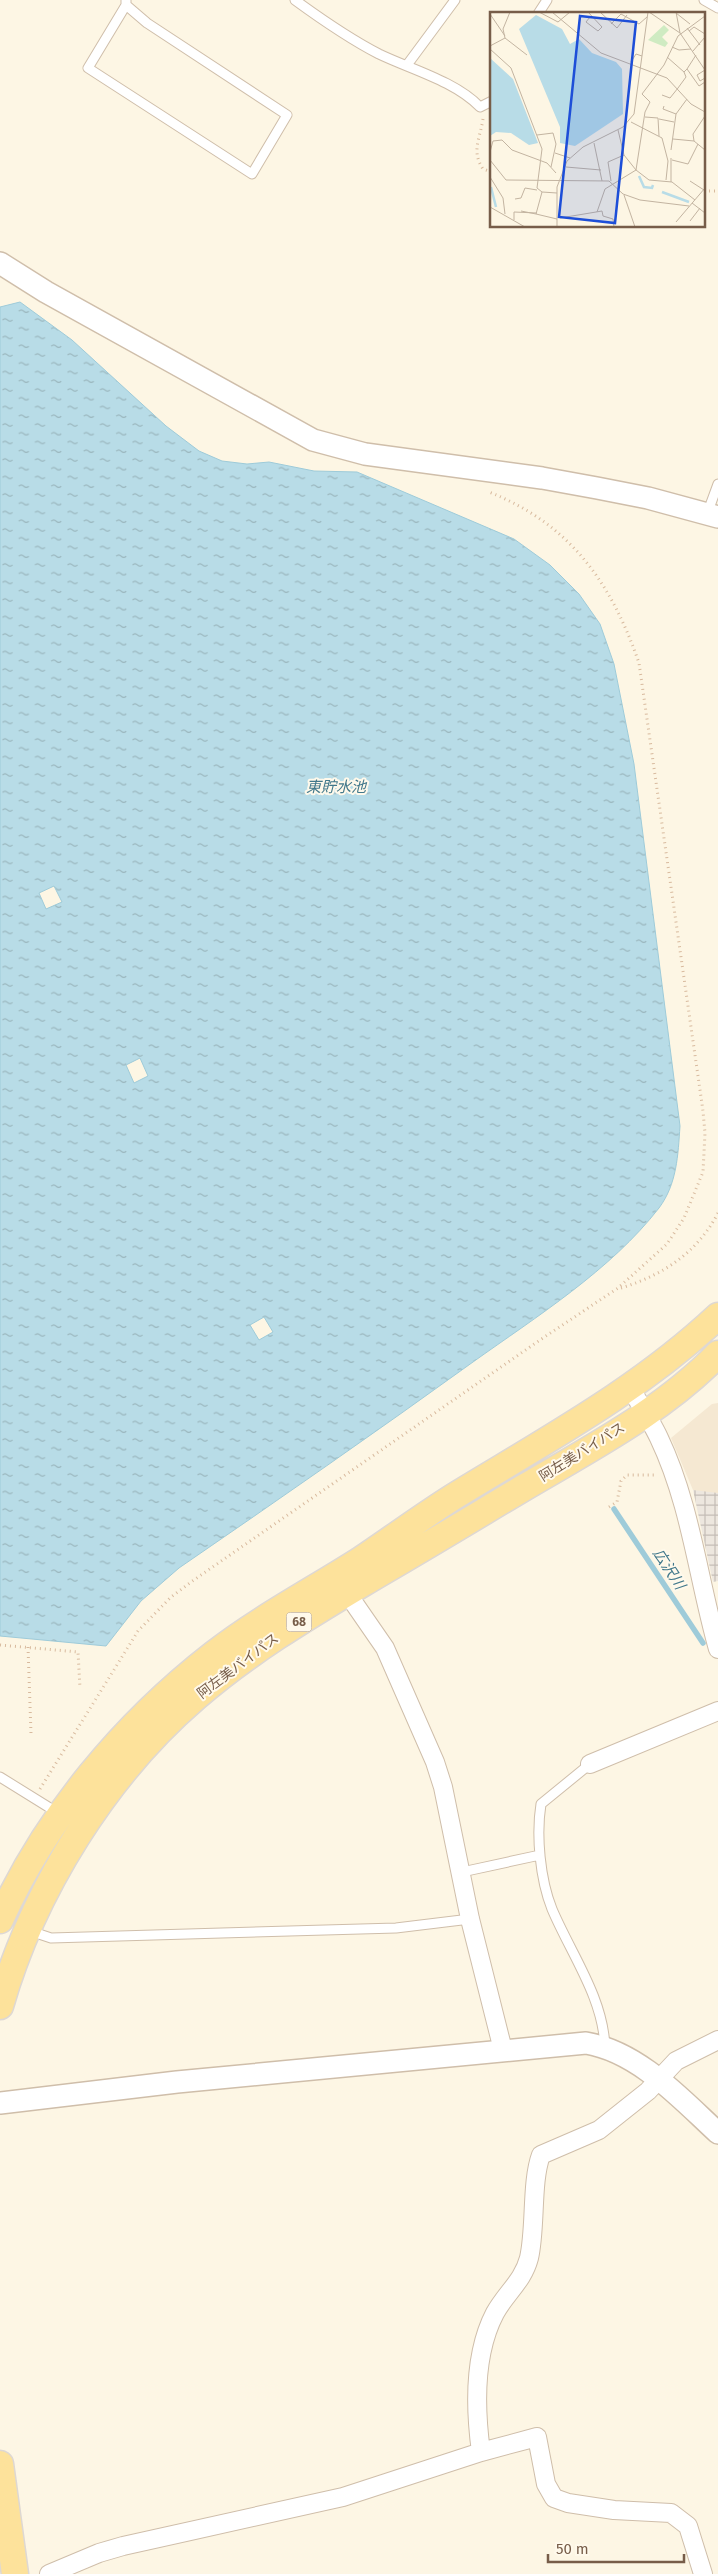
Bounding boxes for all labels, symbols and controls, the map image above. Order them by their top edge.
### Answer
inset map [490,12,706,228]
water label: 東貯水池 [306,778,368,796]
street label: 阿左美バイパス [536,1419,628,1485]
water label: 広沢川 [649,1545,690,1594]
road number: 68 [286,1612,312,1631]
street label: 阿左美バイパス [194,1630,282,1702]
scale bar [548,2532,684,2564]
text: 50 m [556,2540,589,2558]

